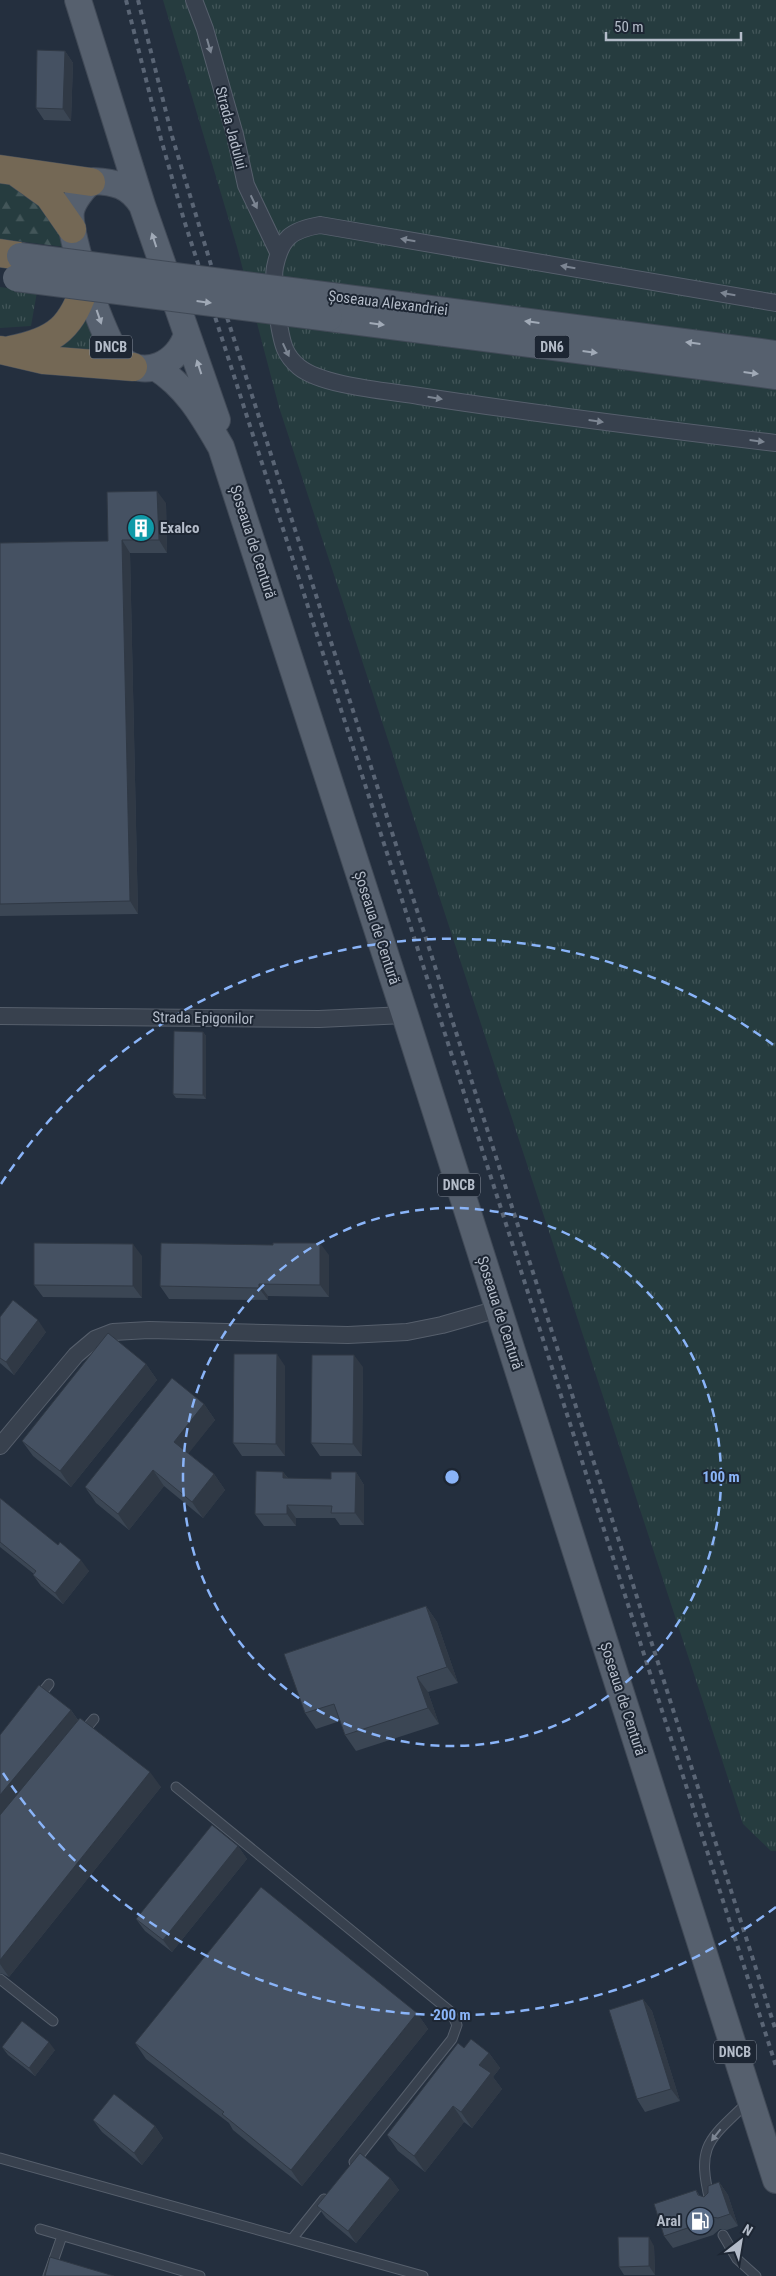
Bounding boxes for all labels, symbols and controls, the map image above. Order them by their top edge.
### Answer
scale bar [606,10,741,42]
text: 50 m [614,18,644,36]
one-way arrow [206,39,214,54]
street label: Strada Jadului [211,85,251,171]
one-way arrow [251,195,259,209]
one-way arrow [150,233,158,248]
one-way arrow [399,235,415,243]
one-way arrow [559,263,575,271]
street label: Șoseaua Alexandriei [327,287,449,319]
one-way arrow [720,290,736,298]
one-way arrow [196,298,212,306]
one-way arrow [95,310,103,325]
one-way arrow [524,318,540,326]
one-way arrow [369,320,385,328]
road number: DNCB [90,336,132,358]
road number: DN6 [534,336,570,358]
one-way arrow [685,339,701,347]
one-way arrow [283,343,291,357]
one-way arrow [582,348,598,356]
one-way arrow [195,359,203,374]
one-way arrow [744,369,760,377]
one-way arrow [428,395,444,403]
one-way arrow [588,418,604,426]
one-way arrow [750,437,766,445]
street label: Șoseaua de Centură [226,483,280,601]
building icon: Exalco [126,513,156,543]
place label: Exalco [160,519,199,537]
street label: Șoseaua de Centură [350,869,404,987]
street label: Strada Epigonilor [152,1008,254,1028]
road number: DNCB [438,1174,480,1196]
street label: Șoseaua de Centură [473,1254,527,1372]
centre of rings [443,1468,461,1486]
text: 100 m [702,1468,740,1486]
street label: Șoseaua de Centură [596,1640,650,1758]
text: 200 m [433,2006,471,2024]
road number: DNCB [714,2040,756,2064]
one-way arrow [711,2128,722,2141]
fuel station icon: Aral [685,2206,715,2236]
place label: Aral [656,2212,681,2230]
north arrow [716,2216,766,2266]
text: N [740,2221,755,2239]

